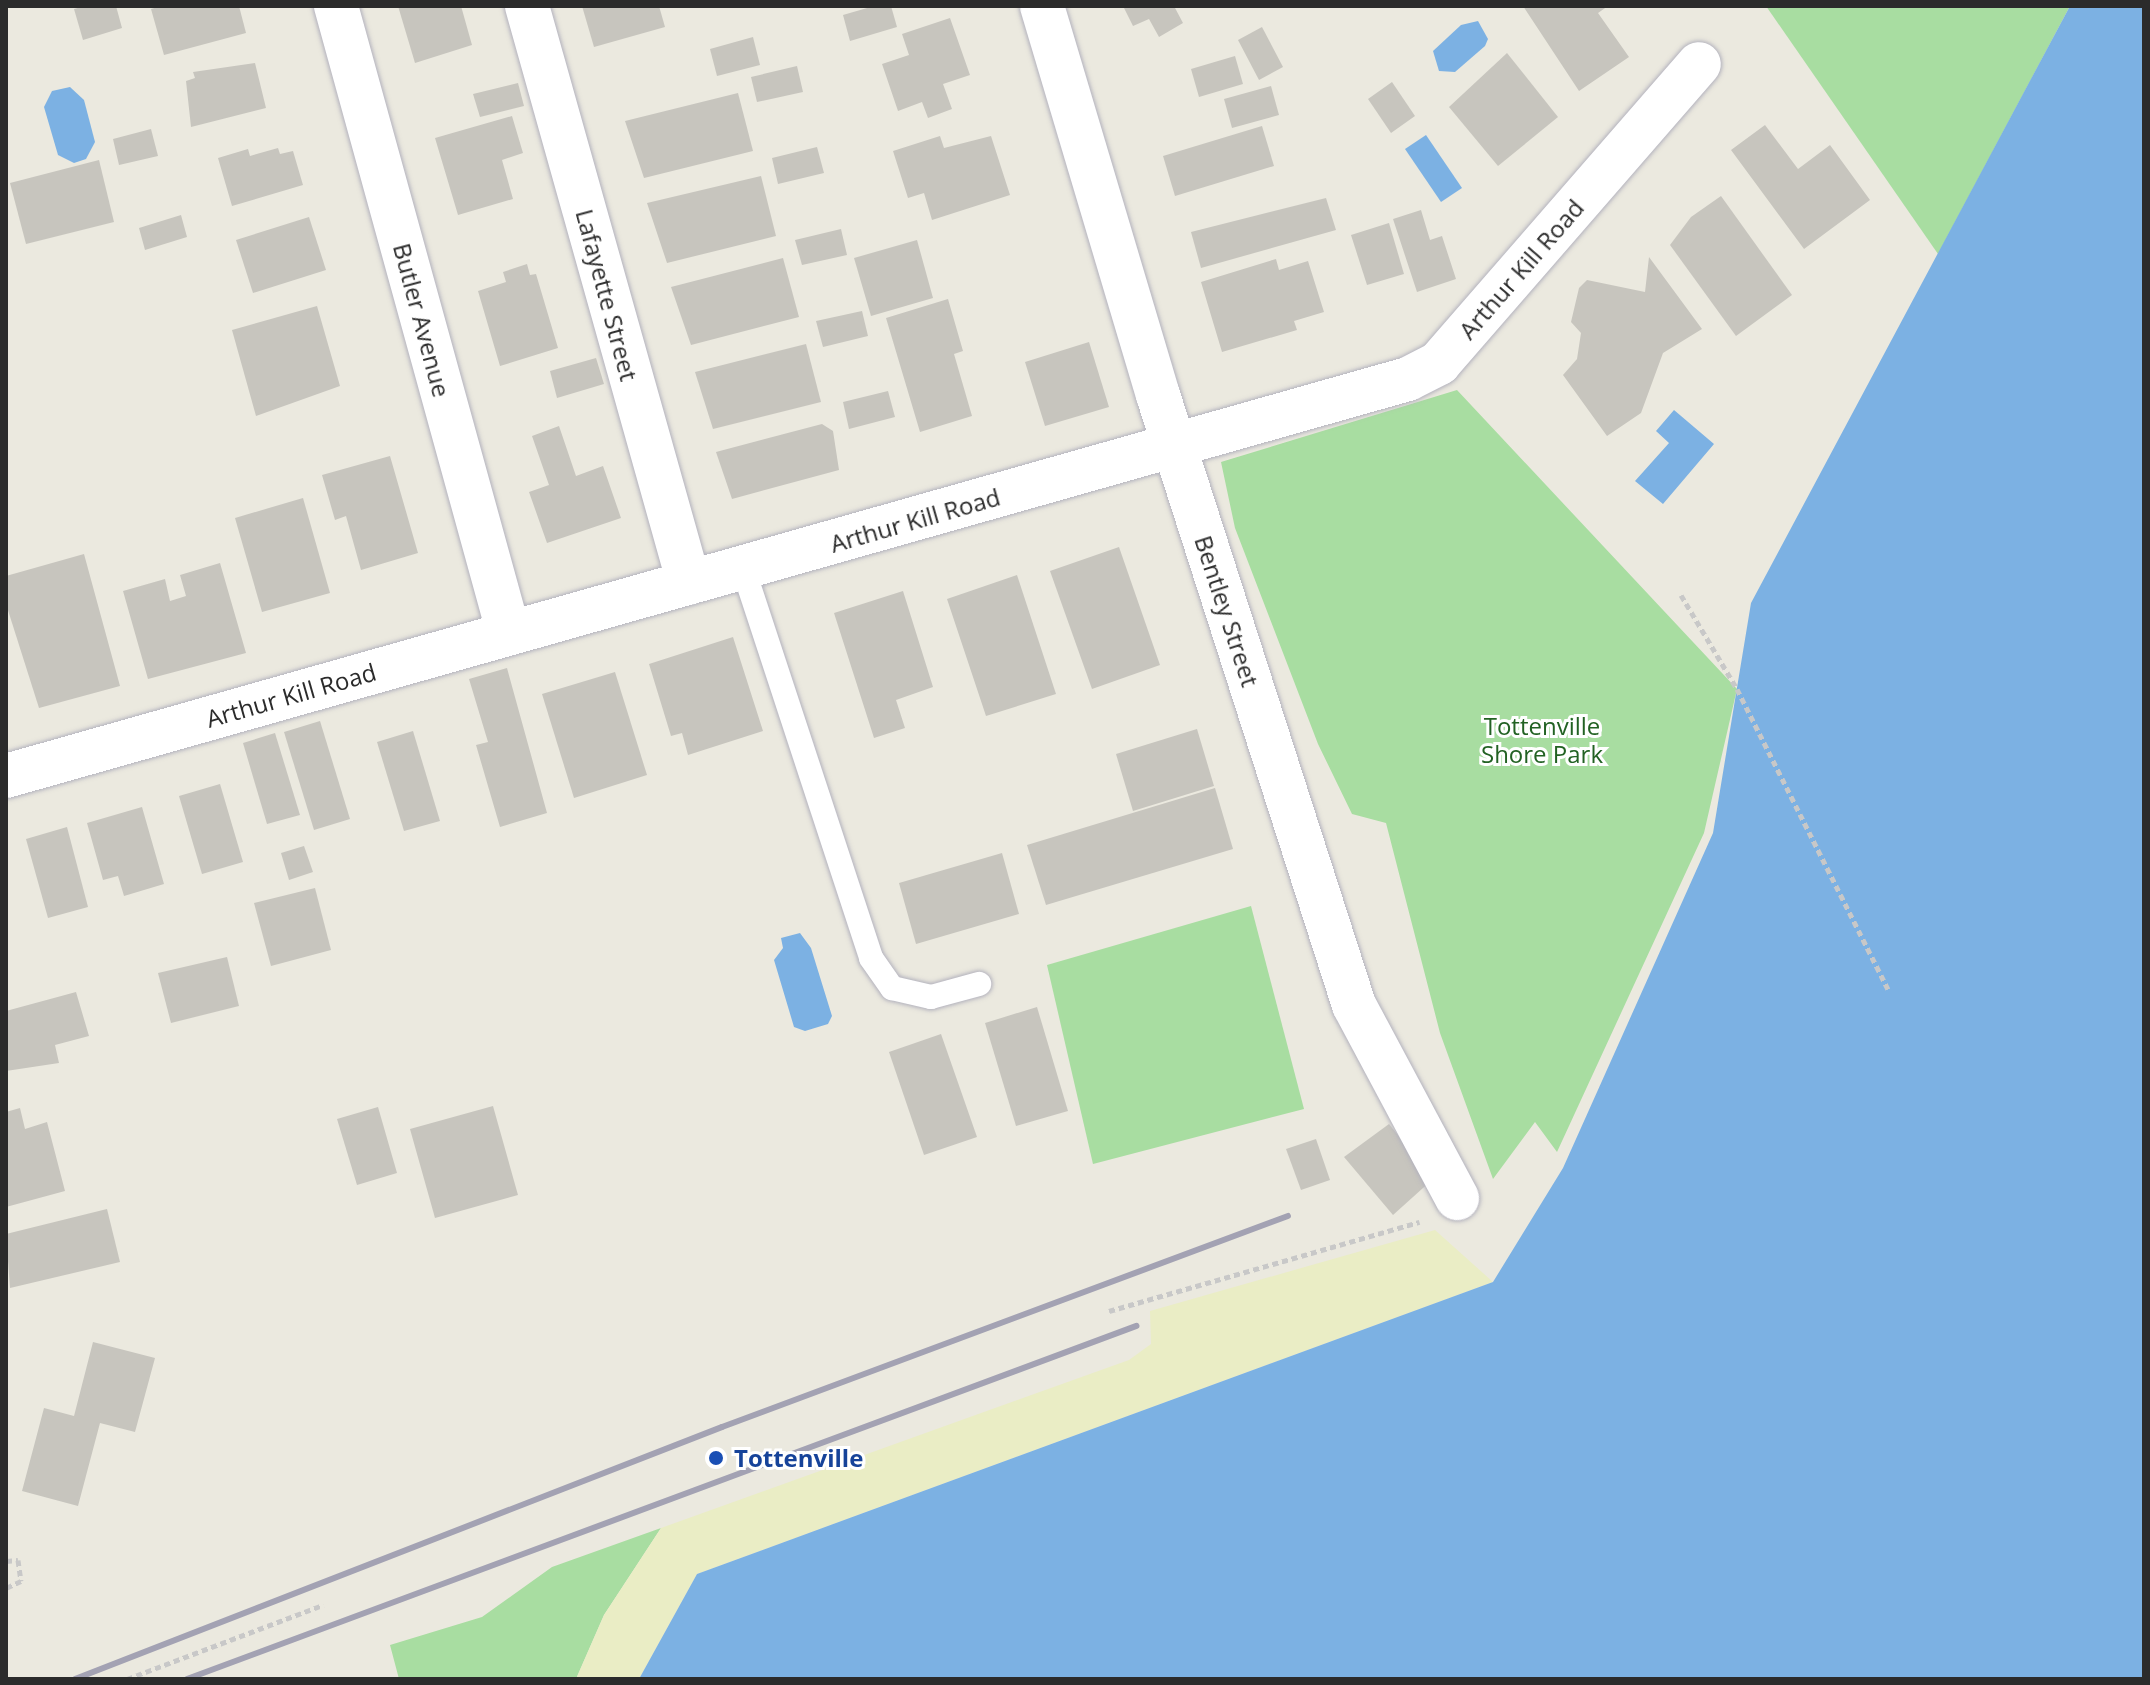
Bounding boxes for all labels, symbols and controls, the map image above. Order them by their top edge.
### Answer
street label: Arthur Kill Road [1453,193,1589,345]
street label: Lafayette Street [570,206,644,384]
street label: Butler Avenue [388,240,456,400]
street label: Arthur Kill Road [827,482,1003,558]
street label: Bentley Street [1189,532,1265,690]
street label: Arthur Kill Road [203,657,379,733]
park label: Tottenville Shore Park [1481,712,1603,768]
place label: Tottenville [734,1444,863,1472]
marker: Tottenville [705,1447,727,1469]

